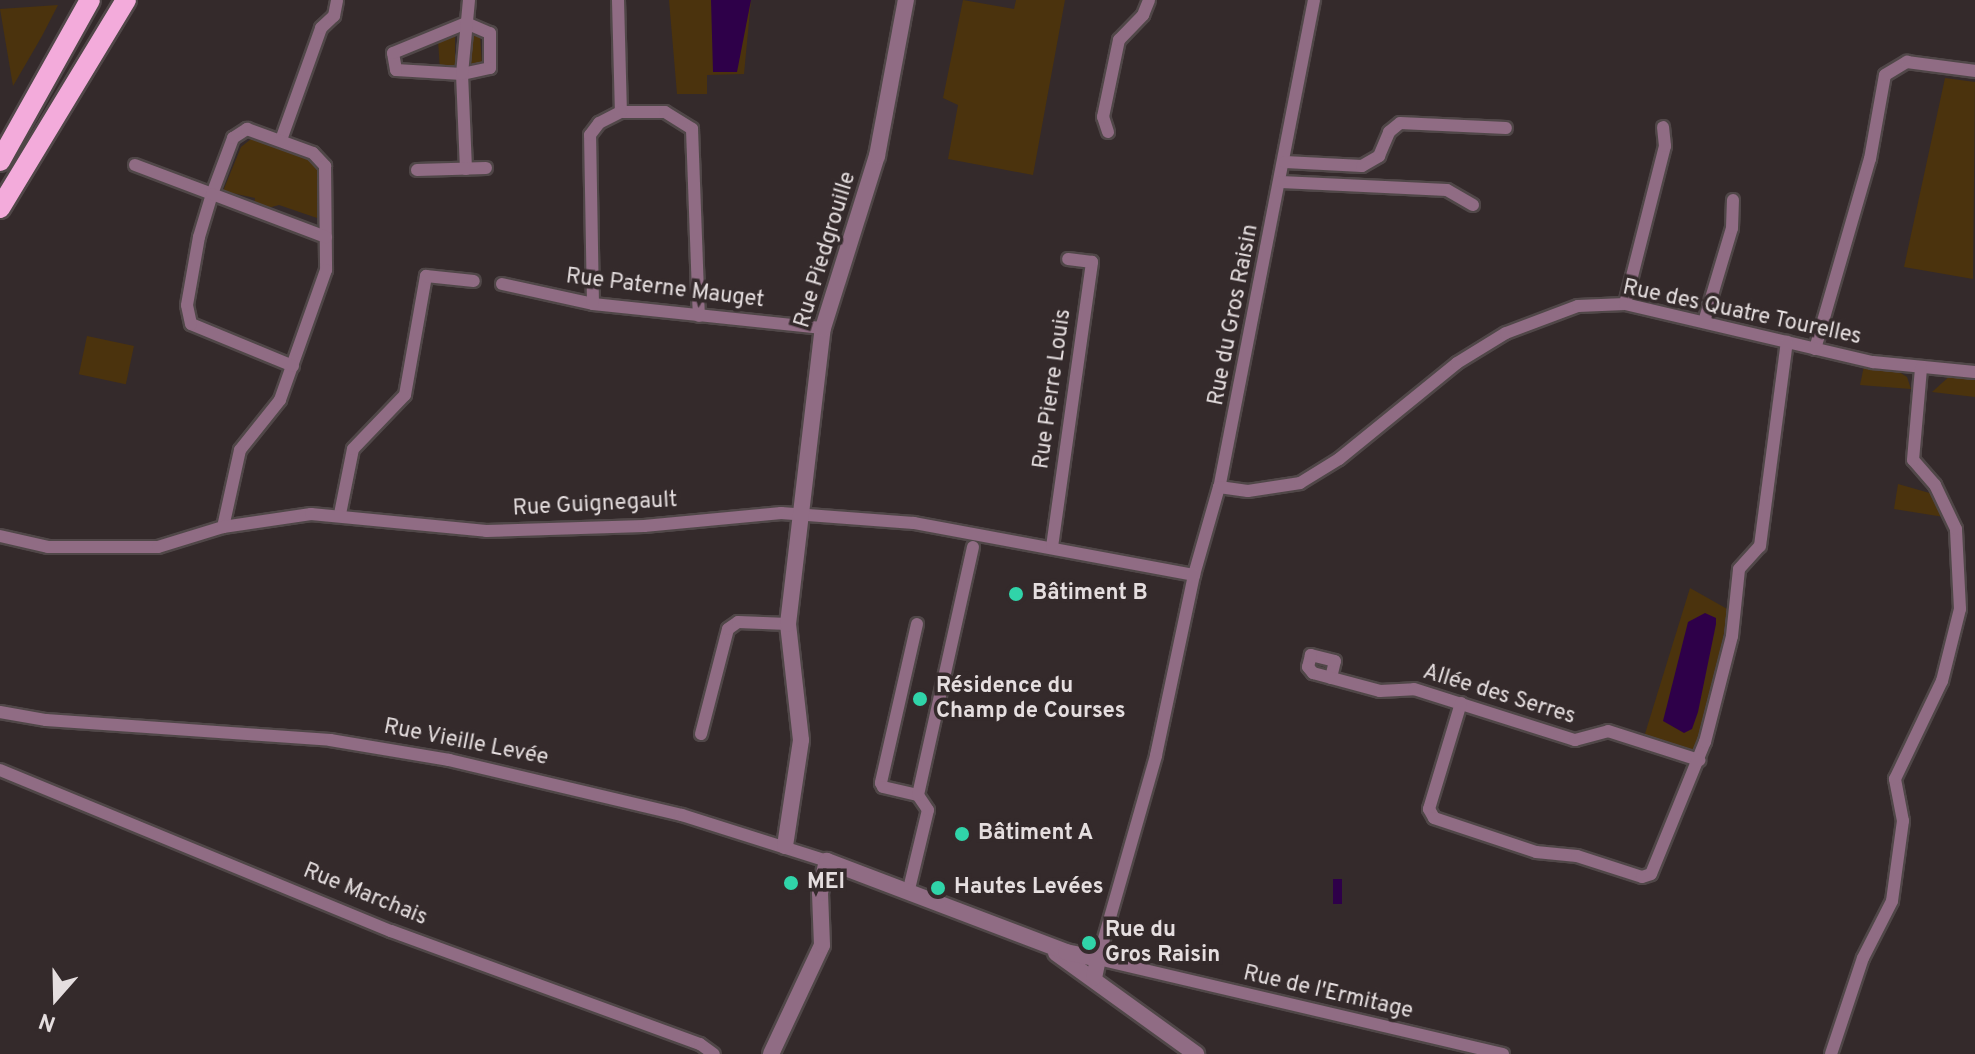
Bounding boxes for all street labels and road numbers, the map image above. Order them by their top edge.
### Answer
street label: Rue Piedgrouille [790,169,862,331]
street label: Rue du Gros Raisin [1203,222,1265,408]
street label: Rue Paterne Mauget [564,264,766,314]
street label: Rue des Quatre Tourelles [1620,275,1864,351]
street label: Rue Pierre Louis [1029,307,1077,471]
street label: Rue Guignegault [512,488,678,522]
street label: Allée des Serres [1420,659,1578,731]
street label: Rue Vieille Levée [381,714,551,772]
street label: Rue Marchais [299,858,431,932]
street label: Rue de l'Ermitage [1241,961,1415,1025]

